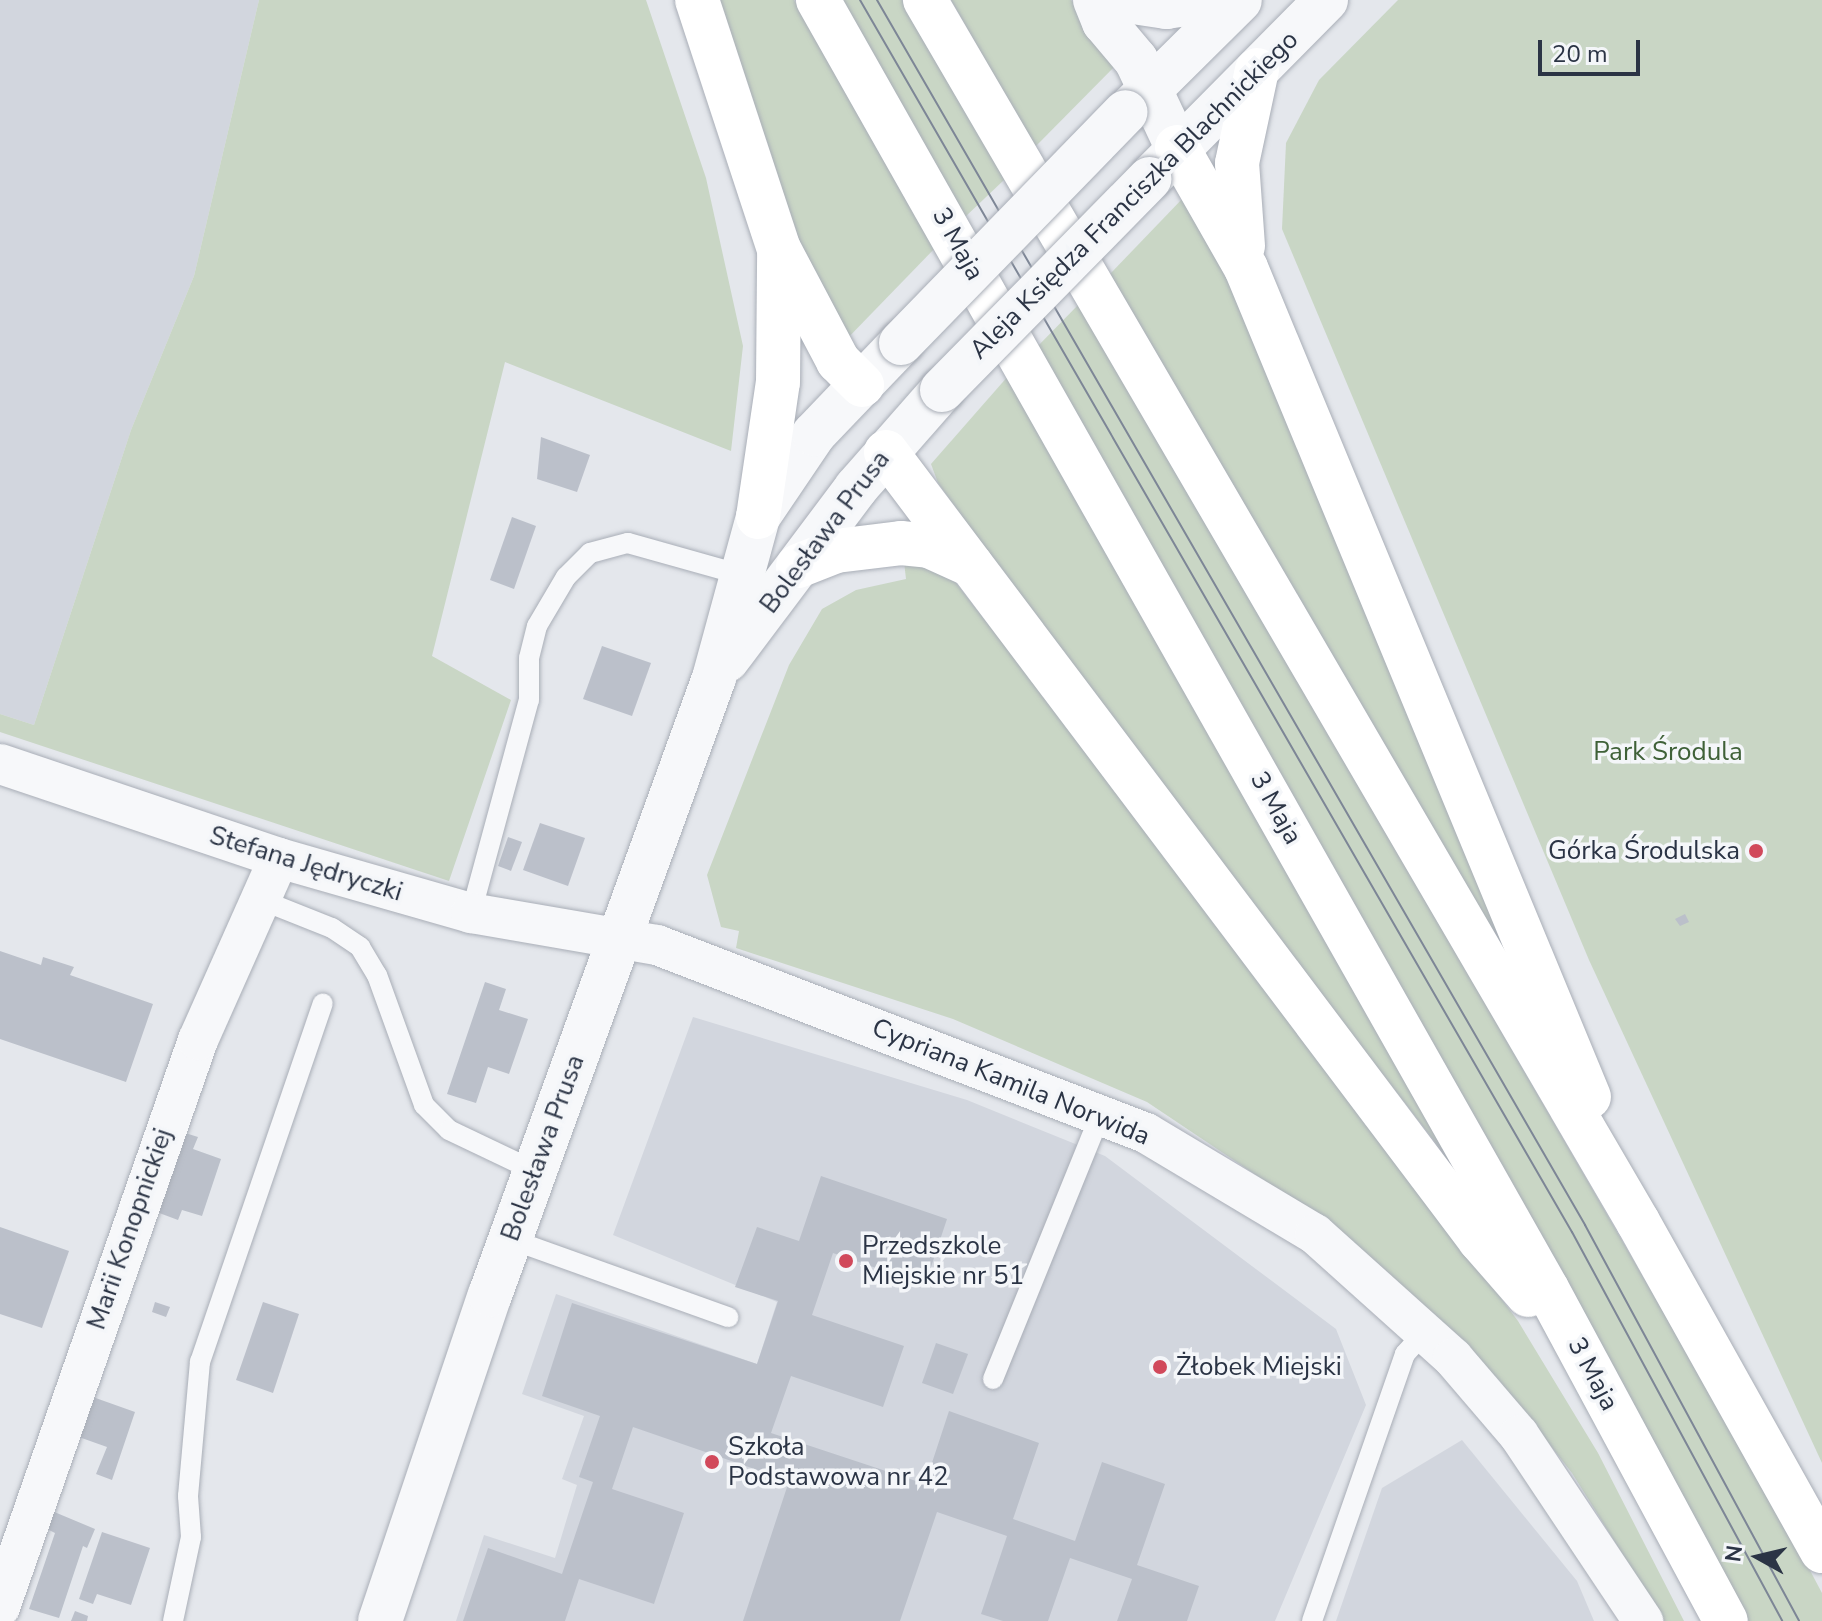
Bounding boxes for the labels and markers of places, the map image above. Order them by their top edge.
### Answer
place label: Górka Środulska [1548,835,1740,867]
marker: Górka Środulska [1747,842,1765,860]
place label: Przedszkole Miejskie nr 51 [862,1230,1024,1292]
marker: Przedszkole Miejskie nr 51 [837,1252,855,1270]
place label: Żłobek Miejski [1176,1351,1342,1383]
marker: Żłobek Miejski [1151,1358,1169,1376]
place label: Szkoła Podstawowa nr 42 [728,1431,949,1492]
marker: Szkoła Podstawowa nr 42 [703,1453,721,1471]

